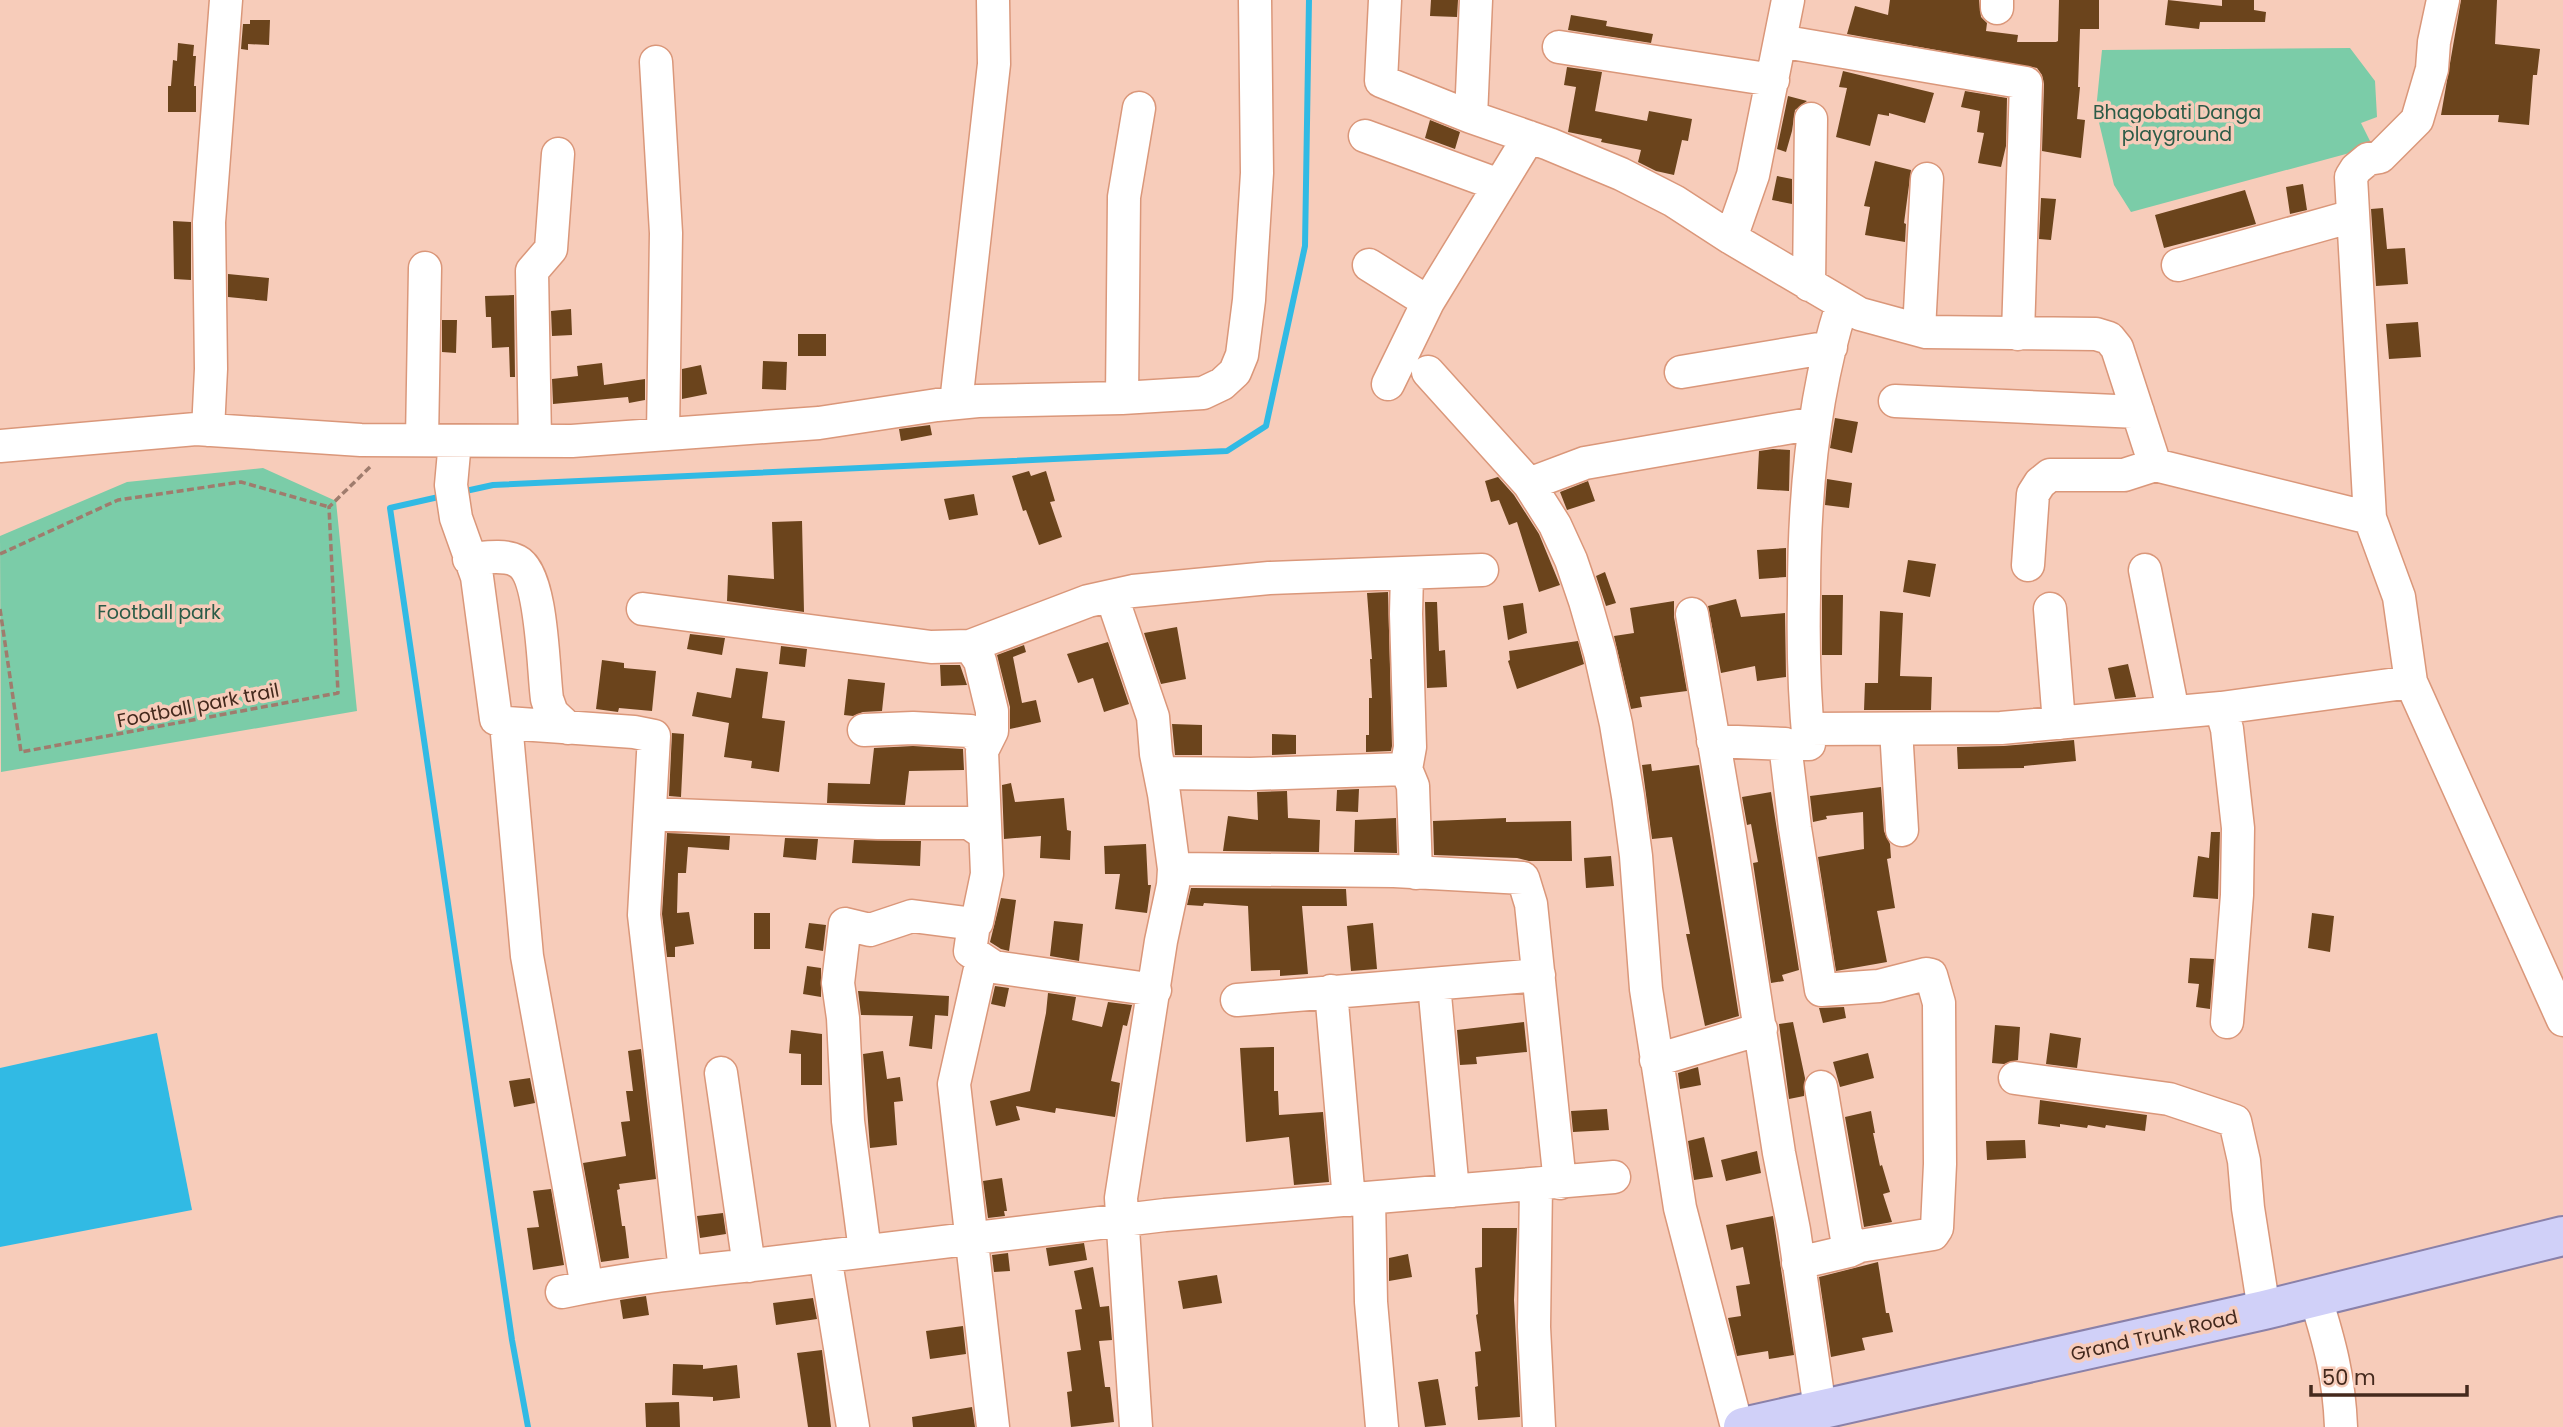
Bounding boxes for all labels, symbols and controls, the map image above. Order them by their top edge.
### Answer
park label: Bhagobati Danga playground [2093,99,2261,148]
park label: Football park [97,599,221,626]
street label: Football park trail [115,677,282,734]
street label: Grand Trunk Road [2068,1303,2240,1368]
scale bar [2311,1354,2467,1398]
text: 50 m [2322,1363,2376,1392]

